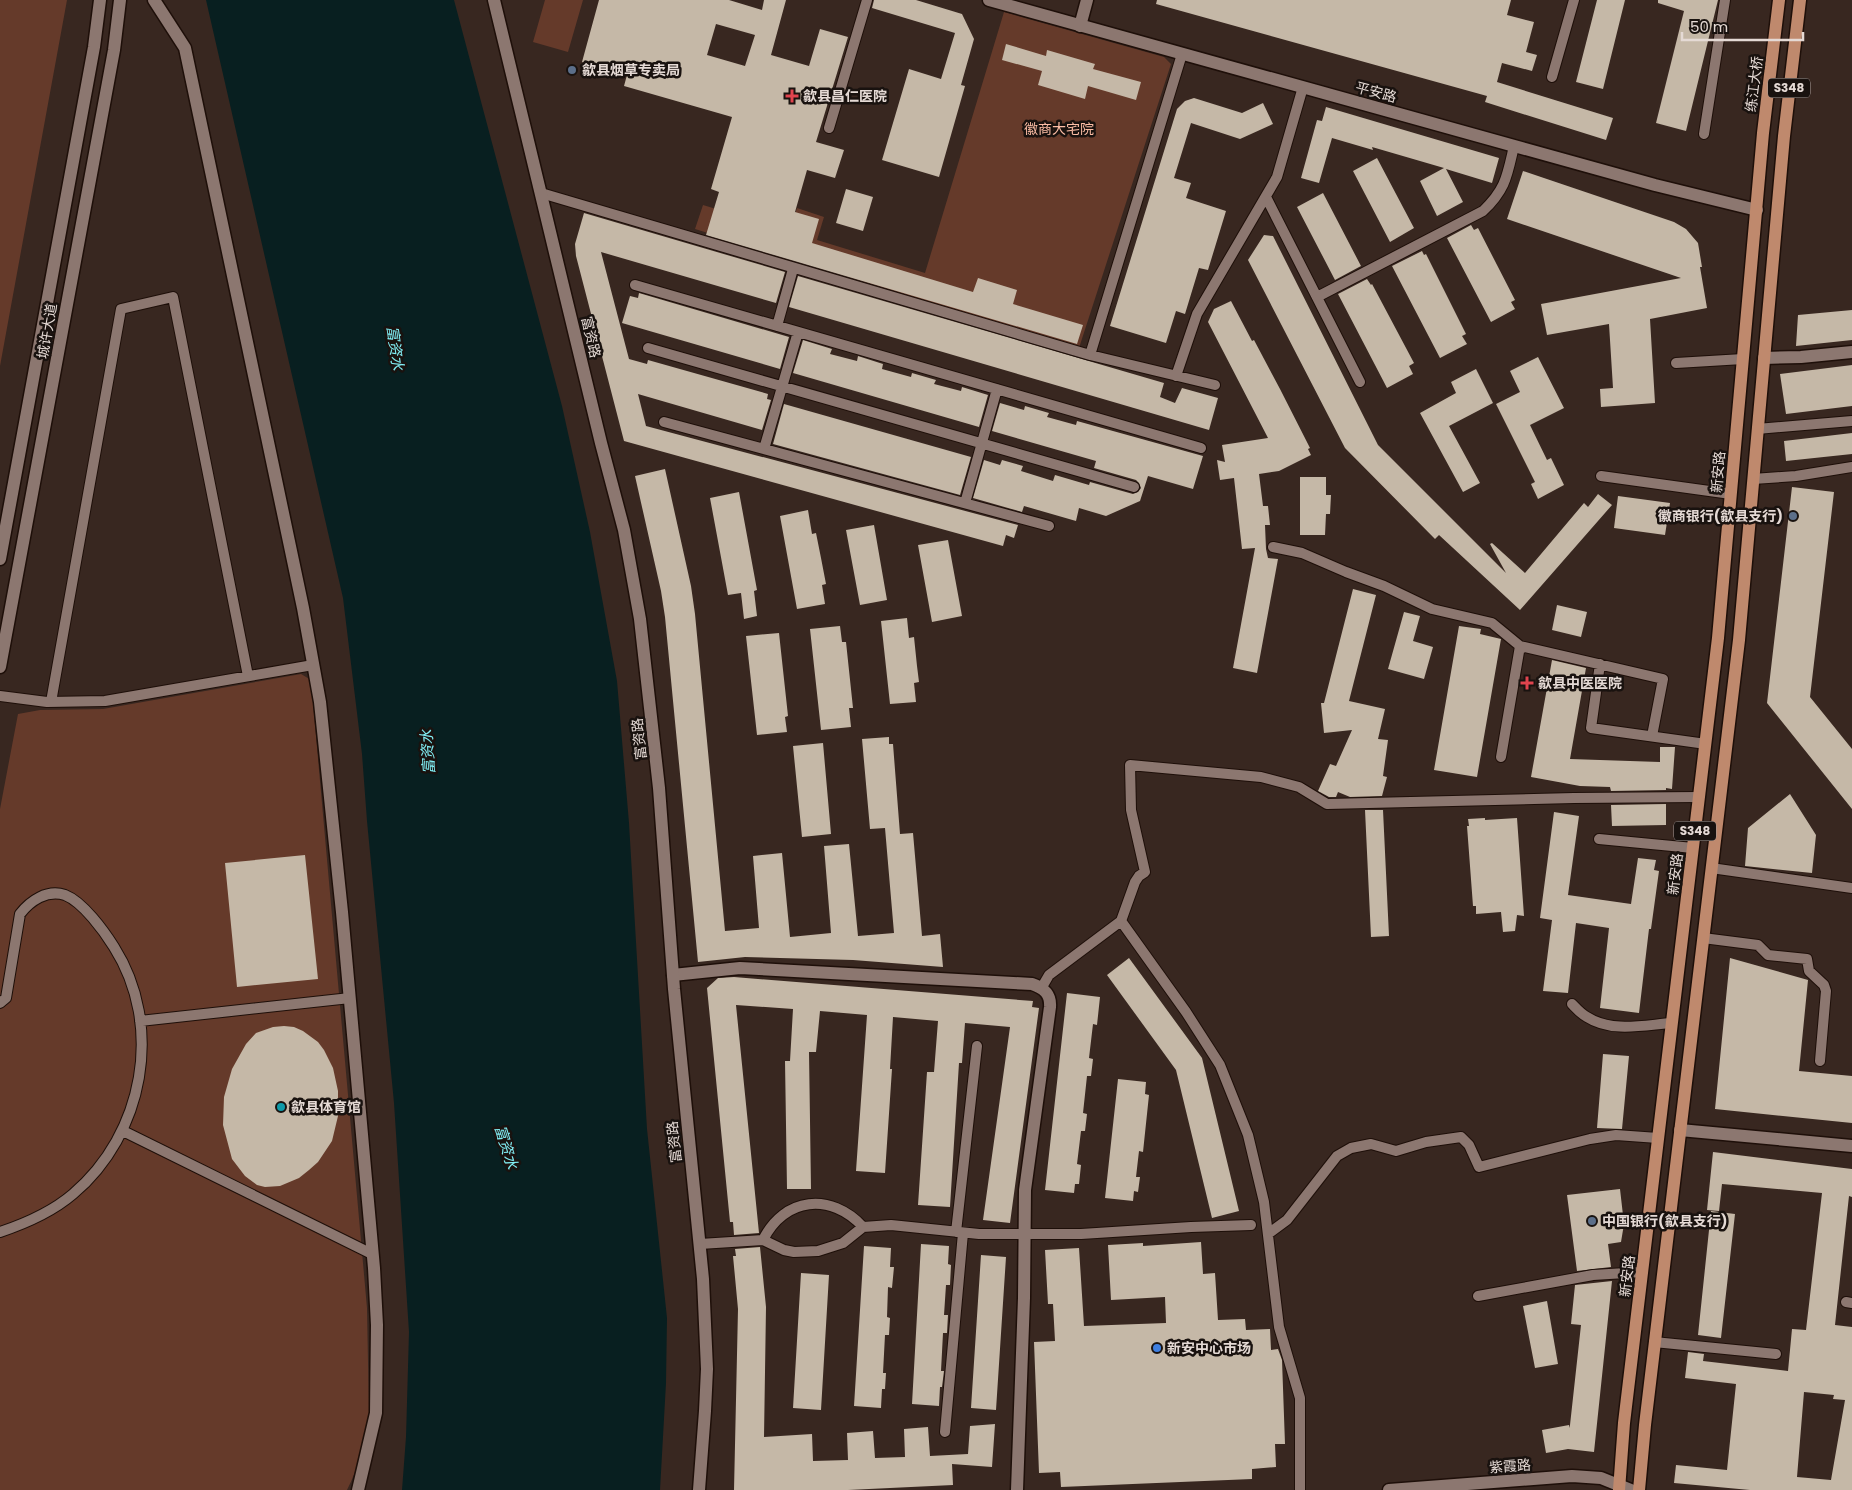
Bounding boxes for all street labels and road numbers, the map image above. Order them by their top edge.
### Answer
street label: 练江大桥 [1741,55,1767,113]
street label: 平安路 [1353,77,1399,107]
road number: S348 [1768,78,1810,98]
street label: 城许大道 [32,302,62,360]
street label: 富资路 [577,314,605,360]
street label: 新安路 [1706,450,1730,494]
street label: 富资路 [627,717,651,761]
road number: S348 [1674,821,1716,840]
street label: 新安路 [1663,852,1687,896]
street label: 富资路 [662,1120,686,1164]
street label: 新安路 [1615,1254,1639,1298]
street label: 紫霞路 [1488,1455,1532,1477]

